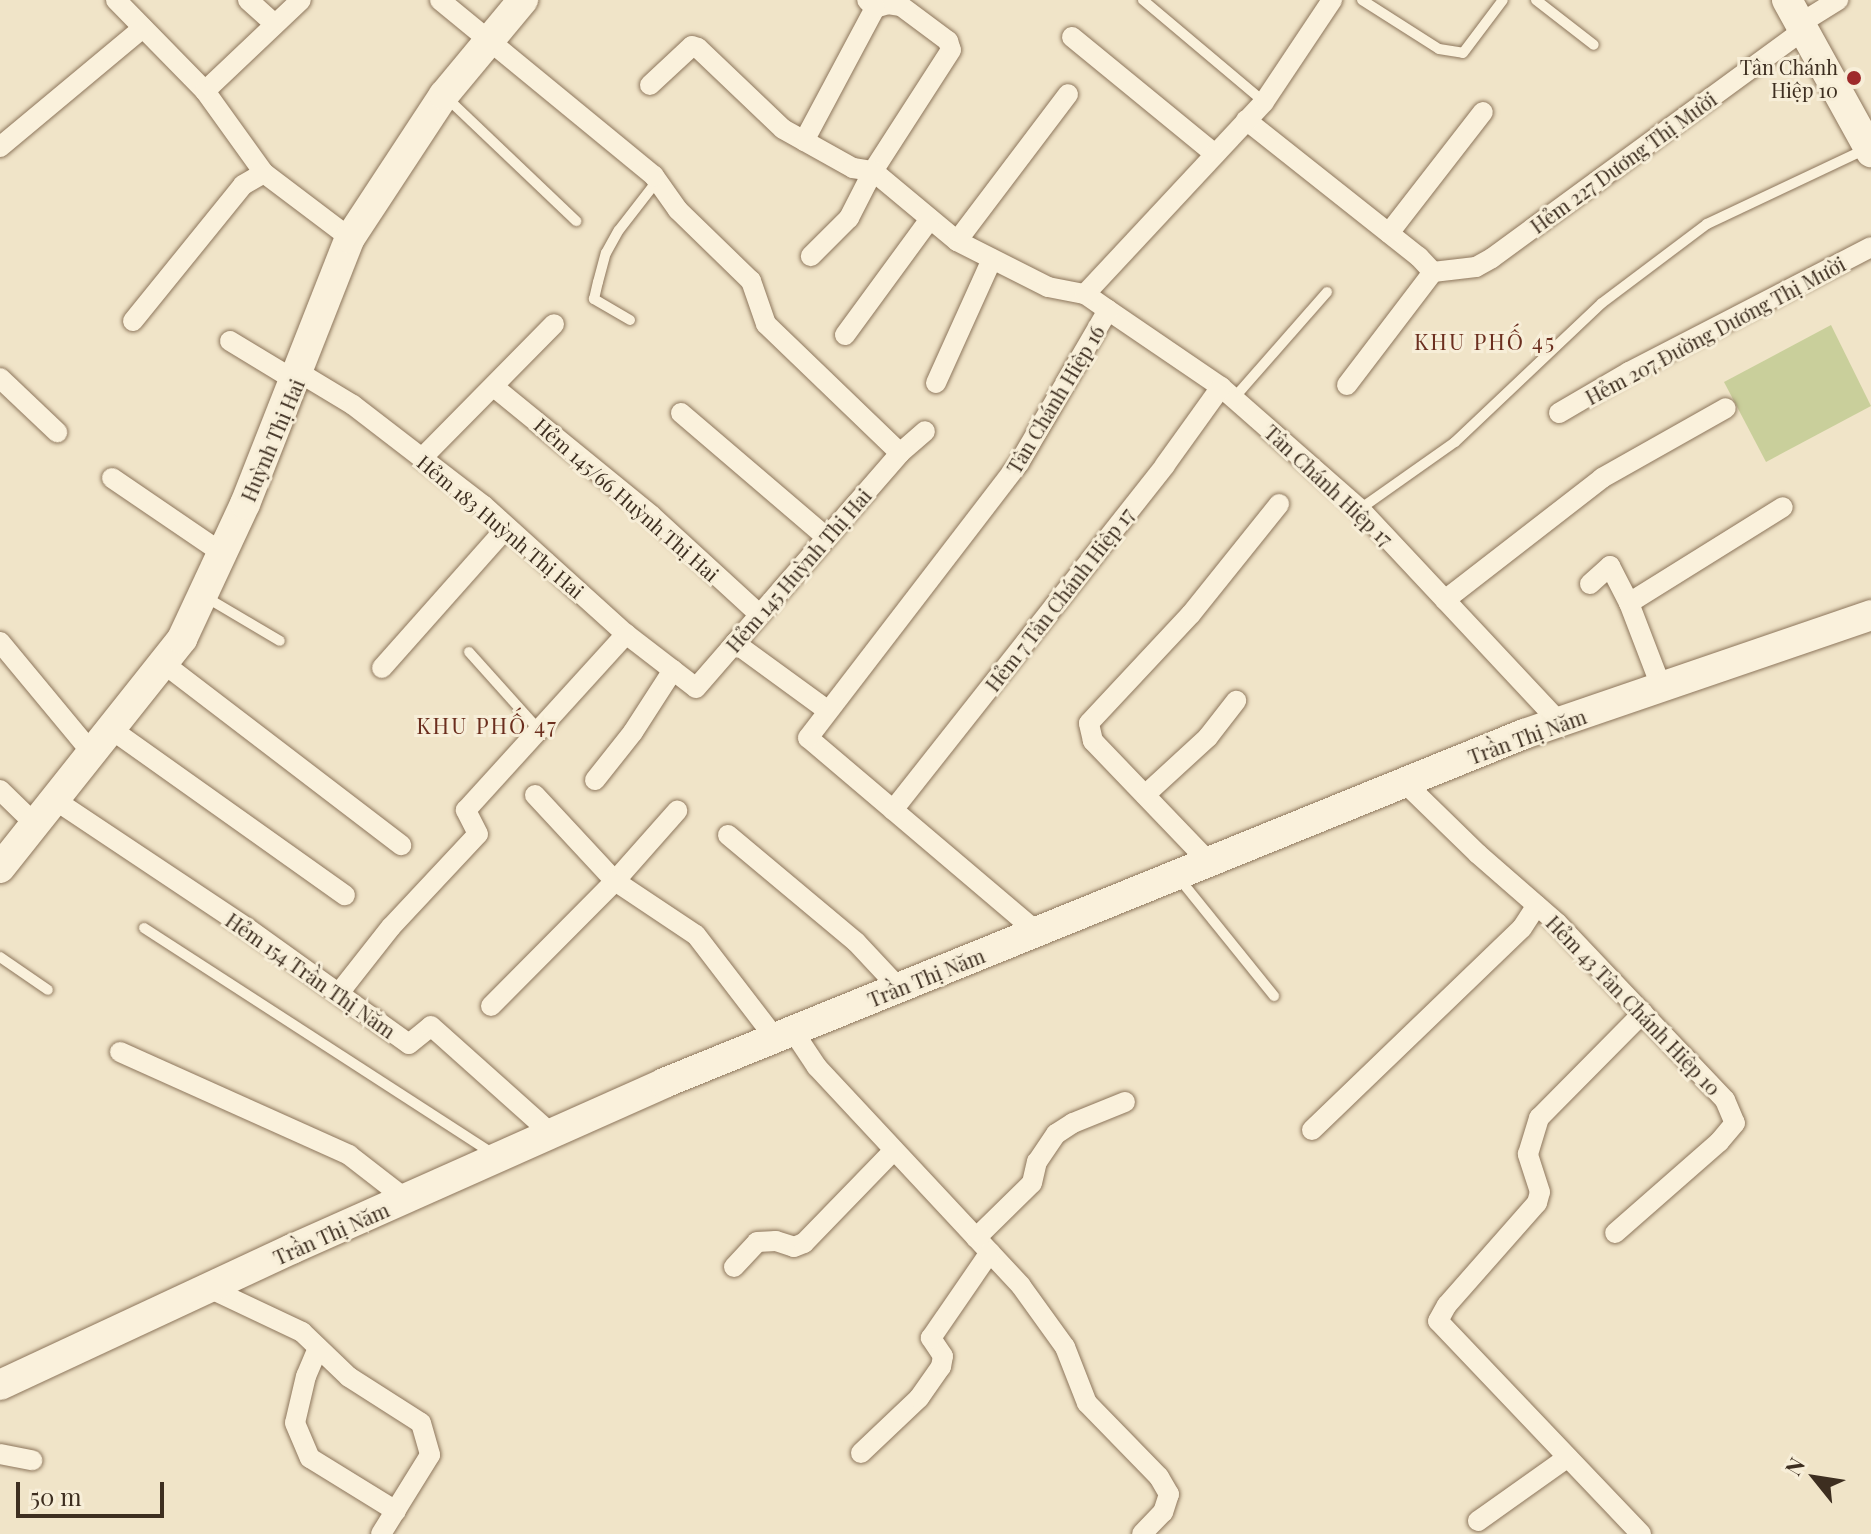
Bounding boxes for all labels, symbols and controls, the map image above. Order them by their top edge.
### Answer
place label: Tân Chánh Hiệp 10 [1740,54,1838,101]
marker: Tân Chánh Hiệp 10 [1845,69,1863,87]
street label: Hẻm 227 Dương Thị Mười [1525,86,1721,238]
street label: Hẻm 207 Đường Dương Thị Mười [1581,251,1849,409]
street label: Tân Chánh Hiệp 16 [1001,321,1109,477]
district label: KHU PHỐ 45 [1414,329,1556,355]
street label: Huỳnh Thị Hai [235,375,309,505]
street label: Hẻm 145/66 Huỳnh Thị Hai [530,412,724,586]
street label: Tân Chánh Hiệp 17 [1260,419,1398,551]
street label: Hẻm 183 Huỳnh Thị Hai [413,449,589,603]
street label: Hẻm 145 Huỳnh Thị Hai [720,483,876,657]
street label: Hẻm 7 Tân Chánh Hiệp 17 [980,502,1138,696]
street label: Trần Thị Năm [1464,703,1590,769]
district label: KHU PHỐ 47 [416,713,558,739]
street label: Hẻm 154 Trần Thị Năm [221,907,401,1043]
street label: Hẻm 43 Tân Chánh Hiệp 10 [1542,910,1726,1100]
street label: Trần Thị Năm [864,943,988,1011]
street label: Trần Thị Năm [269,1197,393,1269]
north arrow [1775,1438,1855,1518]
text: N [1777,1452,1811,1480]
scale bar [20,1466,168,1516]
text: 50 m [30,1480,82,1512]

